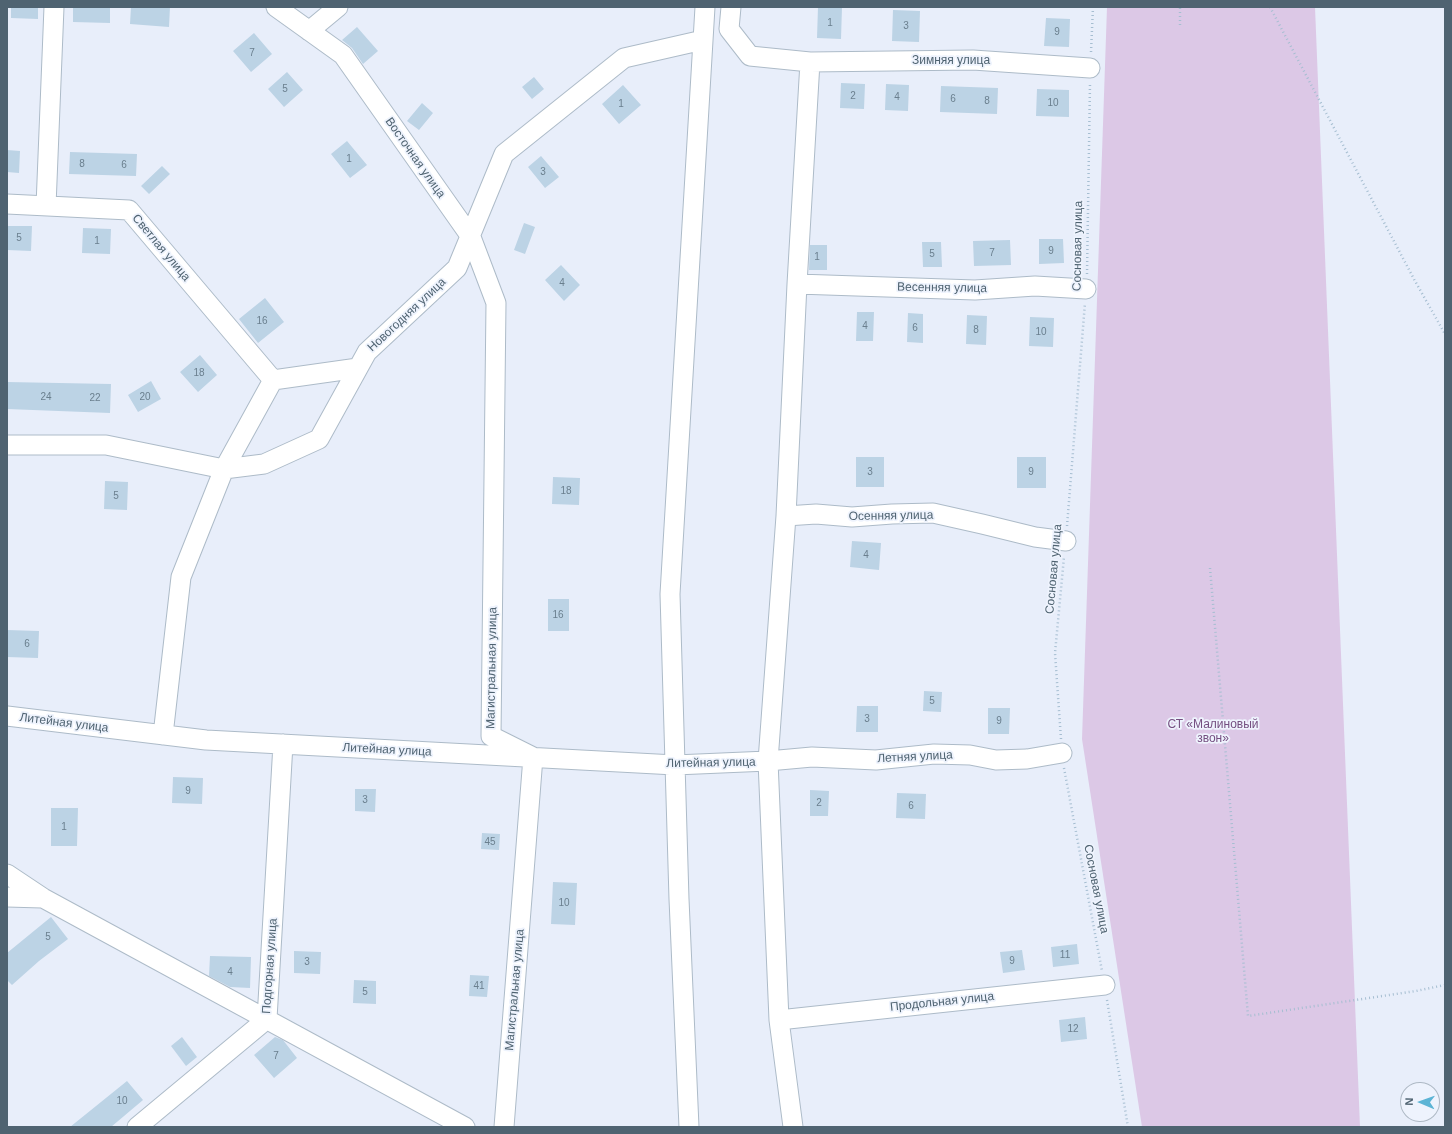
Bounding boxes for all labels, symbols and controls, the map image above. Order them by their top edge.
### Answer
house number: 1 [827,17,833,29]
house number: 3 [903,20,909,32]
house number: 9 [1054,26,1060,38]
house number: 7 [249,47,255,59]
street label: Зимняя улица [912,54,990,68]
house number: 5 [282,83,288,95]
house number: 2 [850,90,856,102]
house number: 4 [894,91,900,103]
house number: 6 [950,93,956,105]
house number: 8 [984,95,990,107]
house number: 10 [1047,97,1059,109]
house number: 1 [618,98,624,110]
street label: Восточная улица [382,115,448,201]
house number: 1 [346,153,352,165]
house number: 8 [79,158,85,170]
house number: 6 [121,159,127,171]
house number: 3 [540,166,546,178]
street label: Сосновая улица [1070,201,1086,291]
street label: Светлая улица [129,212,193,284]
house number: 5 [16,232,22,244]
house number: 1 [94,235,100,247]
house number: 9 [1048,245,1054,257]
house number: 7 [989,247,995,259]
house number: 5 [929,248,935,260]
house number: 1 [814,251,820,263]
street label: Новогодняя улица [365,275,449,355]
house number: 4 [559,277,565,289]
street label: Весенняя улица [897,280,987,296]
house number: 16 [256,315,268,327]
house number: 4 [862,320,868,332]
house number: 6 [912,322,918,334]
house number: 8 [973,324,979,336]
house number: 10 [1035,326,1047,338]
house number: 18 [193,367,205,379]
house number: 24 [40,391,52,403]
house number: 20 [139,391,151,403]
house number: 22 [89,392,101,404]
house number: 3 [867,466,873,478]
house number: 9 [1028,466,1034,478]
house number: 18 [560,485,572,497]
house number: 5 [113,490,119,502]
street label: Осенняя улица [849,508,933,524]
street label: Сосновая улица [1043,523,1065,615]
house number: 4 [863,549,869,561]
street label: Магистральная улица [484,607,500,729]
house number: 16 [552,609,564,621]
house number: 6 [24,638,30,650]
house number: 5 [929,695,935,707]
street label: Литейная улица [19,710,109,736]
house number: 3 [864,713,870,725]
house number: 9 [996,715,1002,727]
park label: СТ «Малиновый звон» [1167,718,1259,746]
street label: Литейная улица [342,740,432,760]
street label: Летняя улица [877,748,953,766]
street label: Литейная улица [666,755,756,771]
house number: 9 [185,785,191,797]
house number: 3 [362,794,368,806]
house number: 2 [816,797,822,809]
house number: 6 [908,800,914,812]
house number: 1 [61,821,67,833]
house number: 45 [484,836,496,848]
street label: Сосновая улица [1080,843,1112,935]
house number: 10 [558,897,570,909]
street label: Подгорная улица [259,918,281,1014]
street label: Магистральная улица [503,929,527,1051]
house number: 5 [45,931,51,943]
house number: 11 [1060,949,1070,961]
house number: 9 [1009,955,1015,967]
house number: 3 [304,956,310,968]
house number: 4 [227,966,233,978]
house number: 41 [473,980,485,992]
house number: 5 [362,986,368,998]
street label: Продольная улица [889,989,995,1015]
house number: 12 [1067,1023,1079,1035]
house number: 7 [273,1050,279,1062]
north arrow [1400,1082,1440,1122]
house number: 10 [116,1095,128,1107]
text: N [1403,1097,1415,1106]

